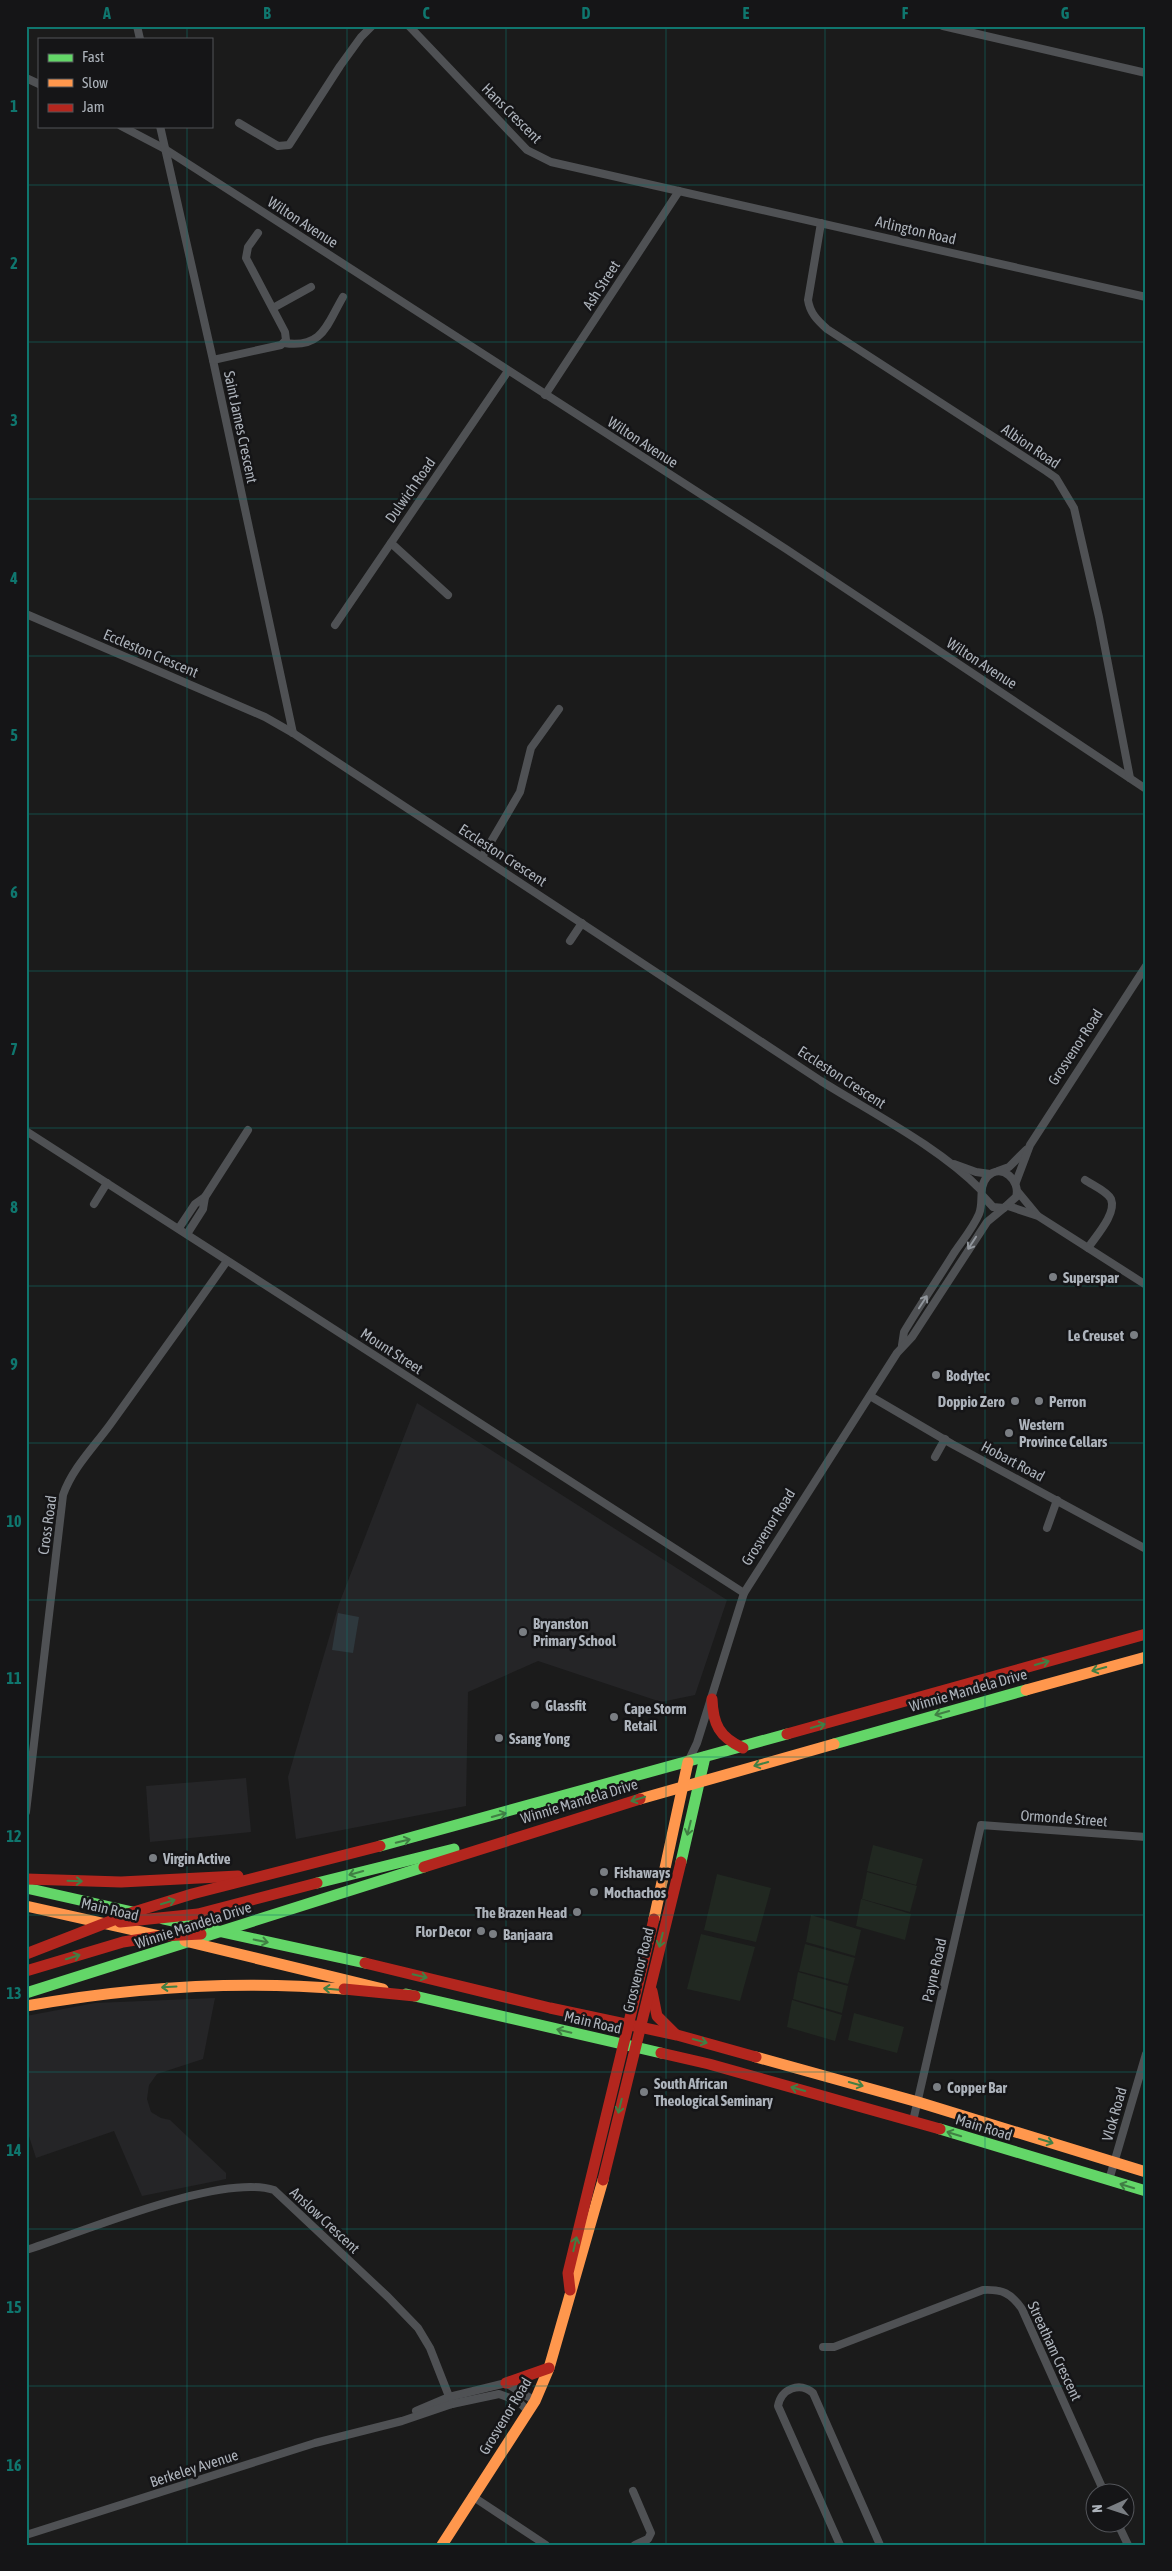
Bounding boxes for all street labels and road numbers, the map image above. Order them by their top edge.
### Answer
street label: Hans Crescent [479,80,545,146]
street label: Wilton Avenue [265,193,341,251]
street label: Arlington Road [874,212,958,248]
street label: Ash Street [579,257,623,313]
street label: Saint James Crescent [221,369,261,485]
street label: Wilton Avenue [605,413,681,471]
street label: Albion Road [999,420,1063,472]
street label: Dulwich Road [381,454,439,526]
street label: Eccleston Crescent [101,625,201,681]
street label: Wilton Avenue [944,634,1020,692]
street label: Eccleston Crescent [456,820,550,890]
street label: Grosvenor Road [1044,1006,1106,1088]
street label: Eccleston Crescent [795,1042,889,1112]
street label: Mount Street [358,1325,426,1377]
street label: Hobart Road [978,1437,1048,1485]
street label: Grosvenor Road [738,1486,798,1568]
street label: Cross Road [34,1494,60,1556]
street label: Winnie Mandela Drive [907,1665,1029,1715]
street label: Winnie Mandela Drive [518,1775,640,1827]
street label: Ormonde Street [1020,1806,1108,1830]
street label: Main Road [80,1894,140,1924]
street label: Winnie Mandela Drive [133,1898,254,1952]
street label: Grosvenor Road [619,1926,657,2014]
street label: Payne Road [918,1936,950,2004]
street label: Main Road [563,2007,623,2037]
street label: Vlok Road [1098,2085,1130,2143]
street label: Main Road [954,2110,1014,2144]
street label: Anslow Crescent [287,2183,363,2257]
street label: Streatham Crescent [1025,2299,1085,2403]
street label: Grosvenor Road [475,2374,535,2458]
street label: Berkeley Avenue [148,2446,240,2490]

